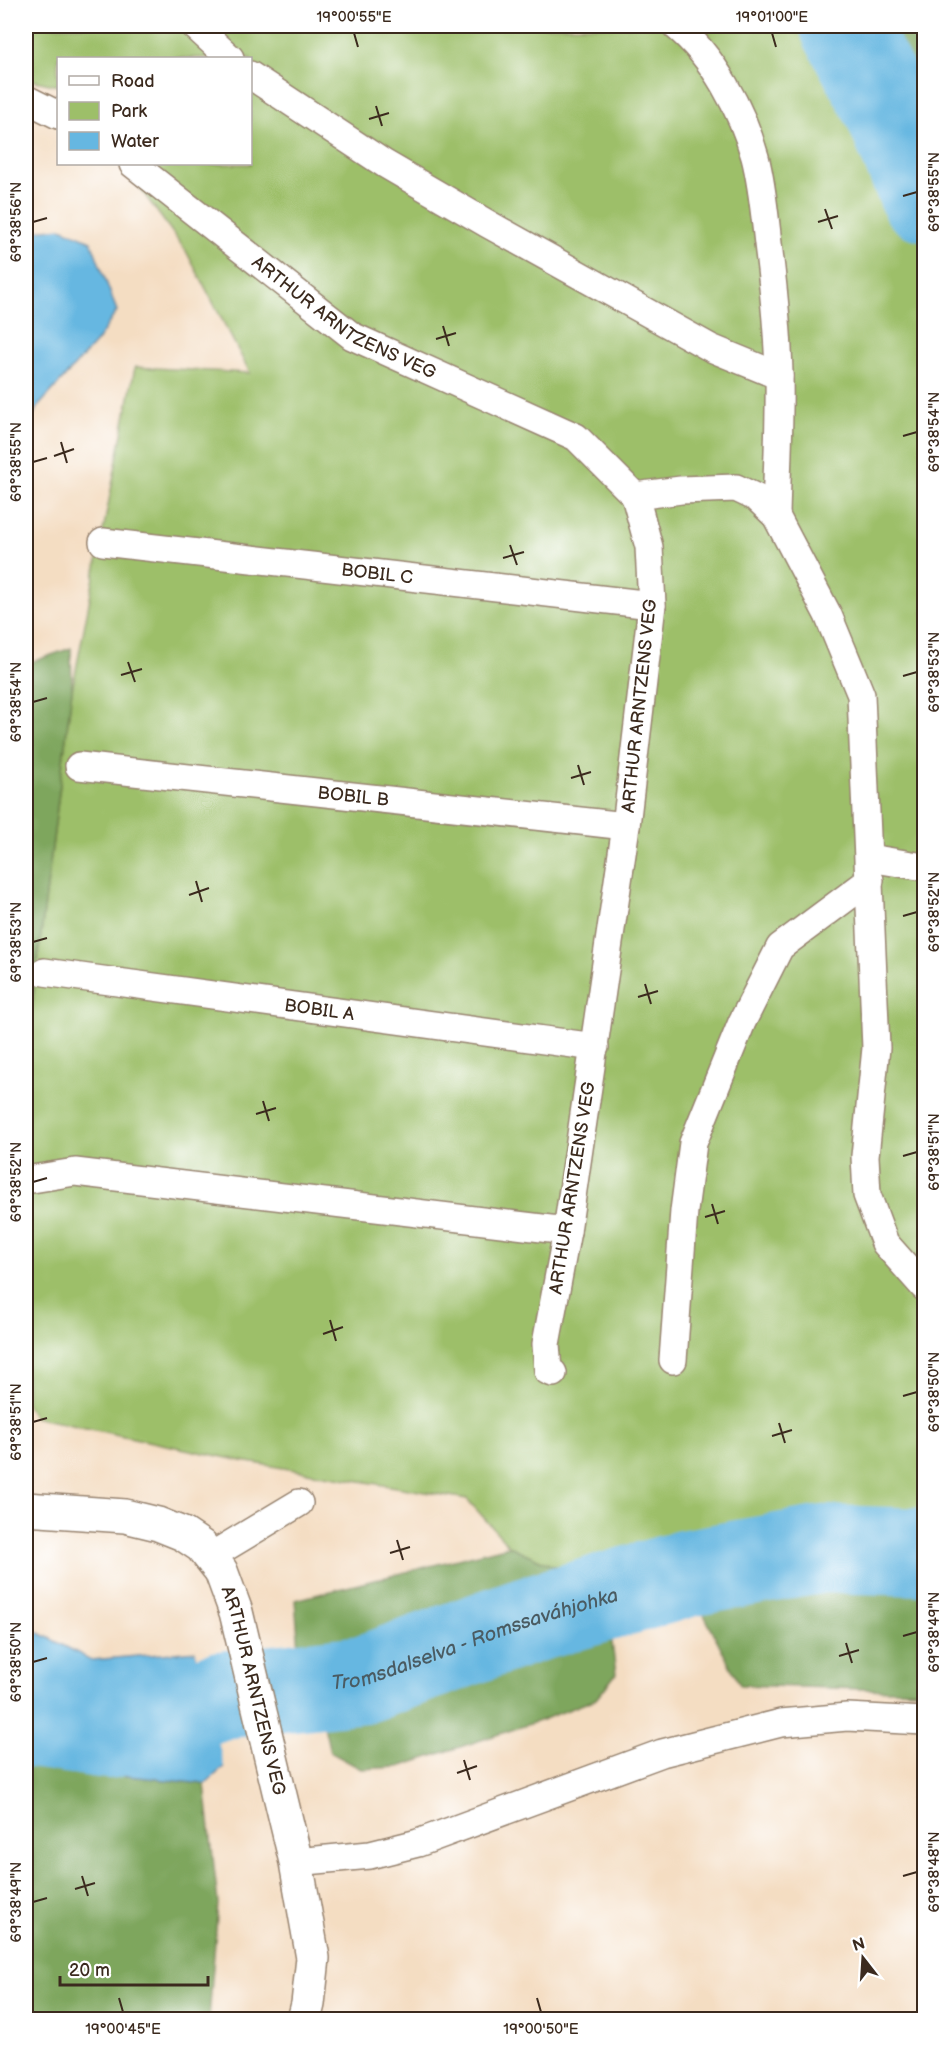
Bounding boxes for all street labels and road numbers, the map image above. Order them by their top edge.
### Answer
street label: ARTHUR ARNTZENS VEG [248,252,439,383]
street label: BOBIL C [340,559,414,589]
street label: ARTHUR ARNTZENS VEG [618,598,661,814]
street label: BOBIL B [317,782,390,811]
street label: BOBIL A [283,995,356,1025]
street label: ARTHUR ARNTZENS VEG [545,1080,600,1296]
street label: ARTHUR ARNTZENS VEG [216,1583,290,1797]

